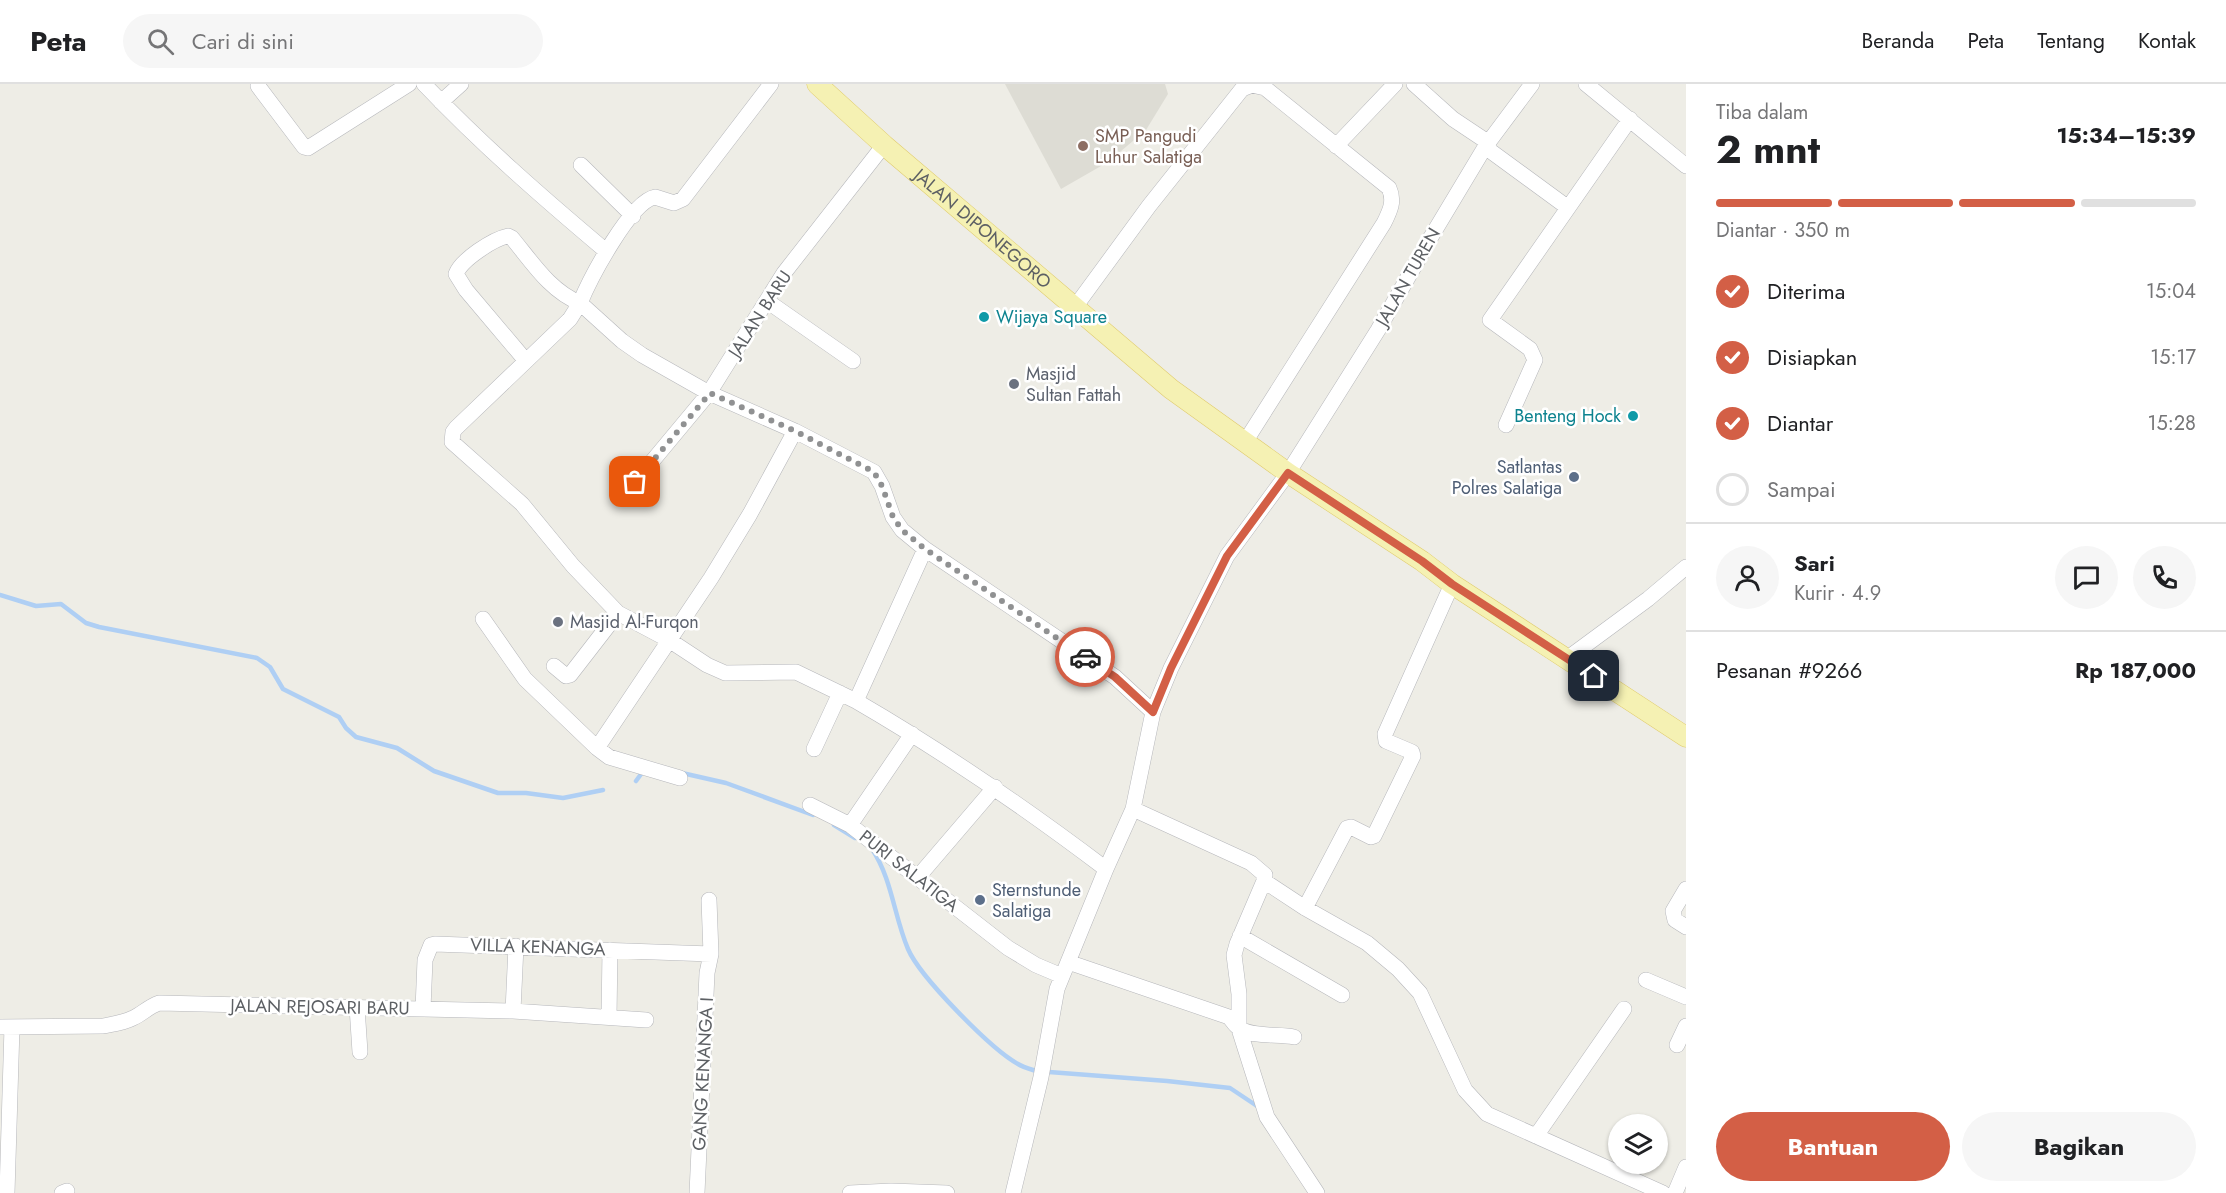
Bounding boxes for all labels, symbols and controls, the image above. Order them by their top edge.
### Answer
search box [123,14,543,68]
text: Peta [30,21,87,62]
icon: search [144,25,177,58]
text: Cari di sini [192,25,294,57]
text: Beranda [1861,26,1934,56]
text: Peta [1967,26,2004,56]
text: Tentang [2037,26,2105,56]
text: Kontak [2138,26,2196,56]
text: Tiba dalam [1716,98,1808,127]
text: 15:34–15:39 [2056,119,2196,151]
text: 2 mnt [1716,121,1820,178]
place label: SMP Pangudi Luhur Salatiga [1095,123,1202,170]
marker: SMP Pangudi Luhur Salatiga [1076,139,1090,153]
street label: JALAN DIPONEGORO [907,161,1057,295]
text: Diantar · 350 m [1716,216,1850,245]
street label: JALAN TUREN [1368,223,1447,333]
street label: JALAN BARU [721,265,798,364]
icon: check [1716,275,1749,308]
text: Diterima [1767,275,1845,307]
text: 15:04 [2146,277,2196,306]
place label: Wijaya Square [996,304,1107,330]
marker: Wijaya Square [977,310,991,324]
icon: check [1716,341,1749,374]
text: Disiapkan [1767,341,1857,373]
text: 15:17 [2150,343,2196,372]
place label: Masjid Sultan Fattah [1026,361,1121,408]
marker: Masjid Sultan Fattah [1007,377,1021,391]
place label: Benteng Hock [1514,403,1621,429]
icon: check [1716,407,1749,440]
text: Diantar [1767,407,1833,439]
marker: Benteng Hock [1626,409,1640,423]
text: 15:28 [2147,409,2196,438]
place label: Satlantas Polres Salatiga [1452,454,1562,501]
pin [609,456,660,507]
icon: bag [618,465,651,498]
marker: Satlantas Polres Salatiga [1567,470,1581,484]
text: Sampai [1767,473,1836,505]
button: person [1716,546,1779,609]
button: chat [2055,546,2118,609]
button: phone [2133,546,2196,609]
text: Sari [1794,547,1835,579]
text: Kurir · 4.9 [1794,579,1881,608]
place label: Masjid Al-Furqon [570,609,699,635]
marker: Masjid Al-Furqon [551,615,565,629]
courier [1055,627,1115,687]
icon: car [1069,641,1102,674]
pin [1568,650,1619,701]
text: Pesanan #9266 [1716,654,1862,686]
text: Rp 187,000 [2075,654,2196,686]
icon: home [1577,659,1610,692]
street label: PURI SALATIGA [854,824,964,918]
place label: Sternstunde Salatiga [992,877,1081,924]
marker: Sternstunde Salatiga [973,893,987,907]
street label: VILLA KENANGA [470,932,606,962]
street label: JALAN REJOSARI BARU [228,992,410,1022]
street label: GANG KENANGA I [686,997,720,1151]
button: Bantuan [1716,1112,1950,1181]
button: Bagikan [1962,1112,2196,1181]
map controls [1608,1114,1668,1174]
button: layers [1608,1114,1668,1174]

